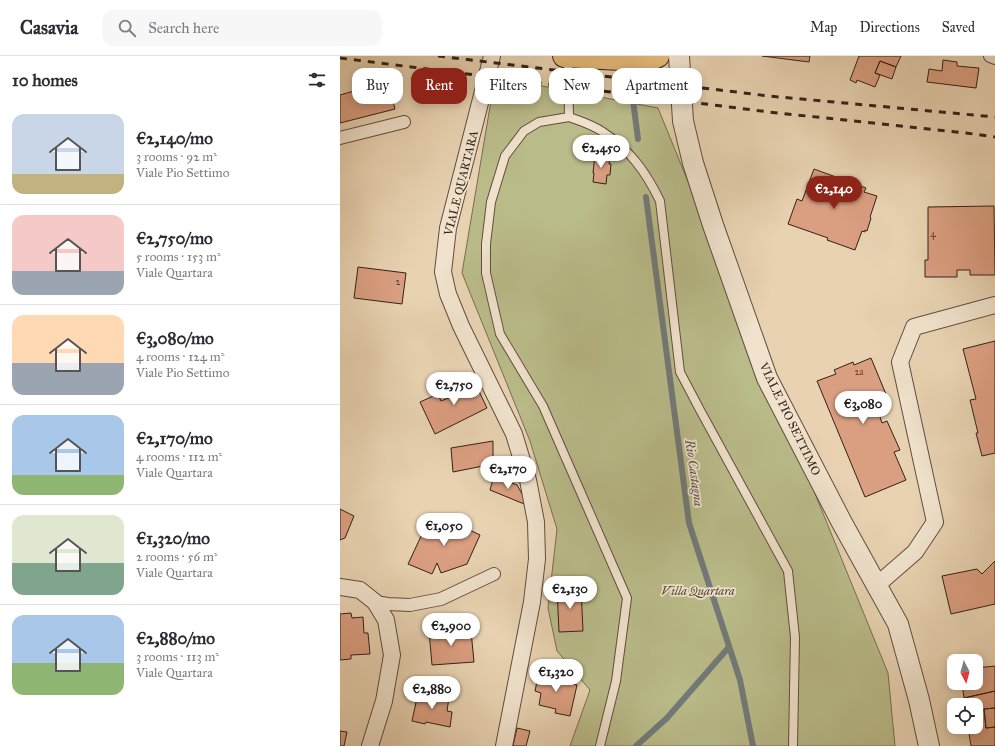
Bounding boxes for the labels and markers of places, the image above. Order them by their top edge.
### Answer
pin: €2,450 [568,135,634,169]
pin: €2,140 [801,176,867,210]
pin: €2,750 [421,372,487,406]
pin: €3,080 [830,391,896,425]
pin: €2,170 [475,456,541,490]
pin: €1,050 [411,513,477,547]
pin: €2,130 [537,576,603,610]
pin: €2,900 [418,613,484,647]
pin: €1,320 [523,659,589,693]
pin: €2,880 [399,676,465,710]

